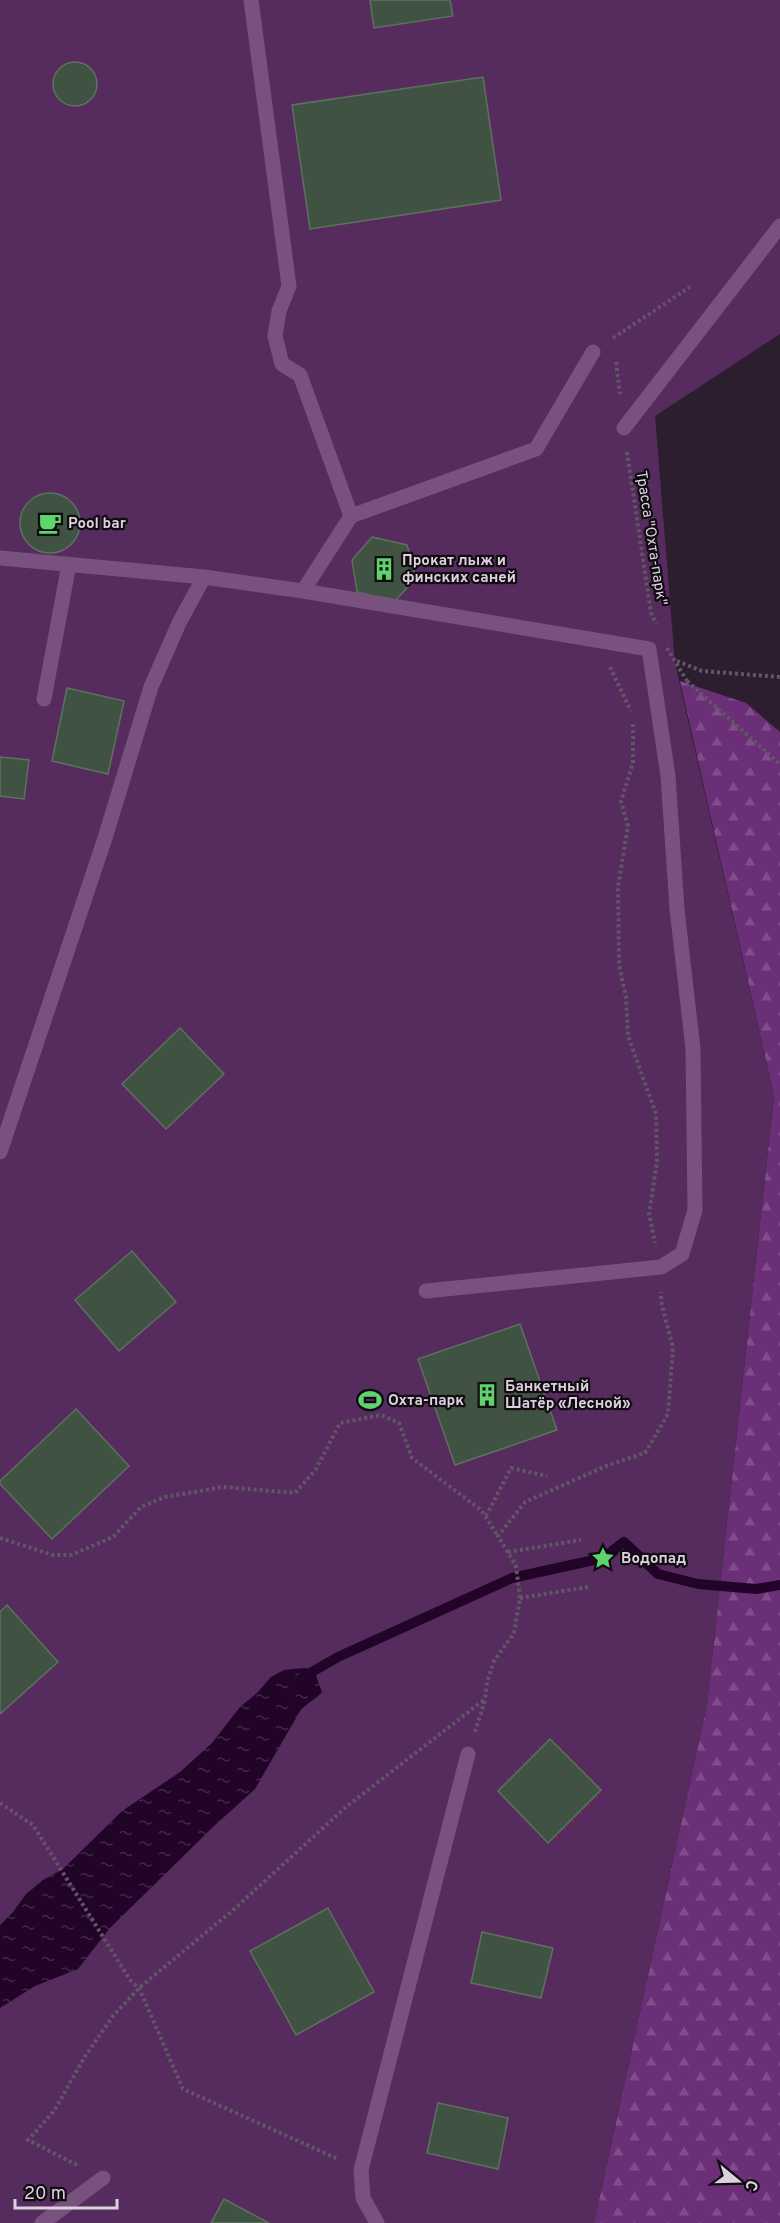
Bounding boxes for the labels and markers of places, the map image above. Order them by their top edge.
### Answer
cafe icon: Pool bar [37,510,63,536]
place label: Pool bar [68,515,127,534]
place label: Прокат лыж и финских саней [402,552,516,588]
building icon: Прокат лыж и финских саней [371,556,397,582]
place label: Банкетный Шатёр «Лесной» [505,1378,631,1414]
building icon: Банкетный Шатёр «Лесной» [474,1382,500,1408]
sports icon: Охта-парк [357,1387,383,1413]
place label: Охта-парк [388,1392,464,1411]
place icon: Водопад [590,1545,616,1571]
place label: Водопад [621,1550,686,1569]

